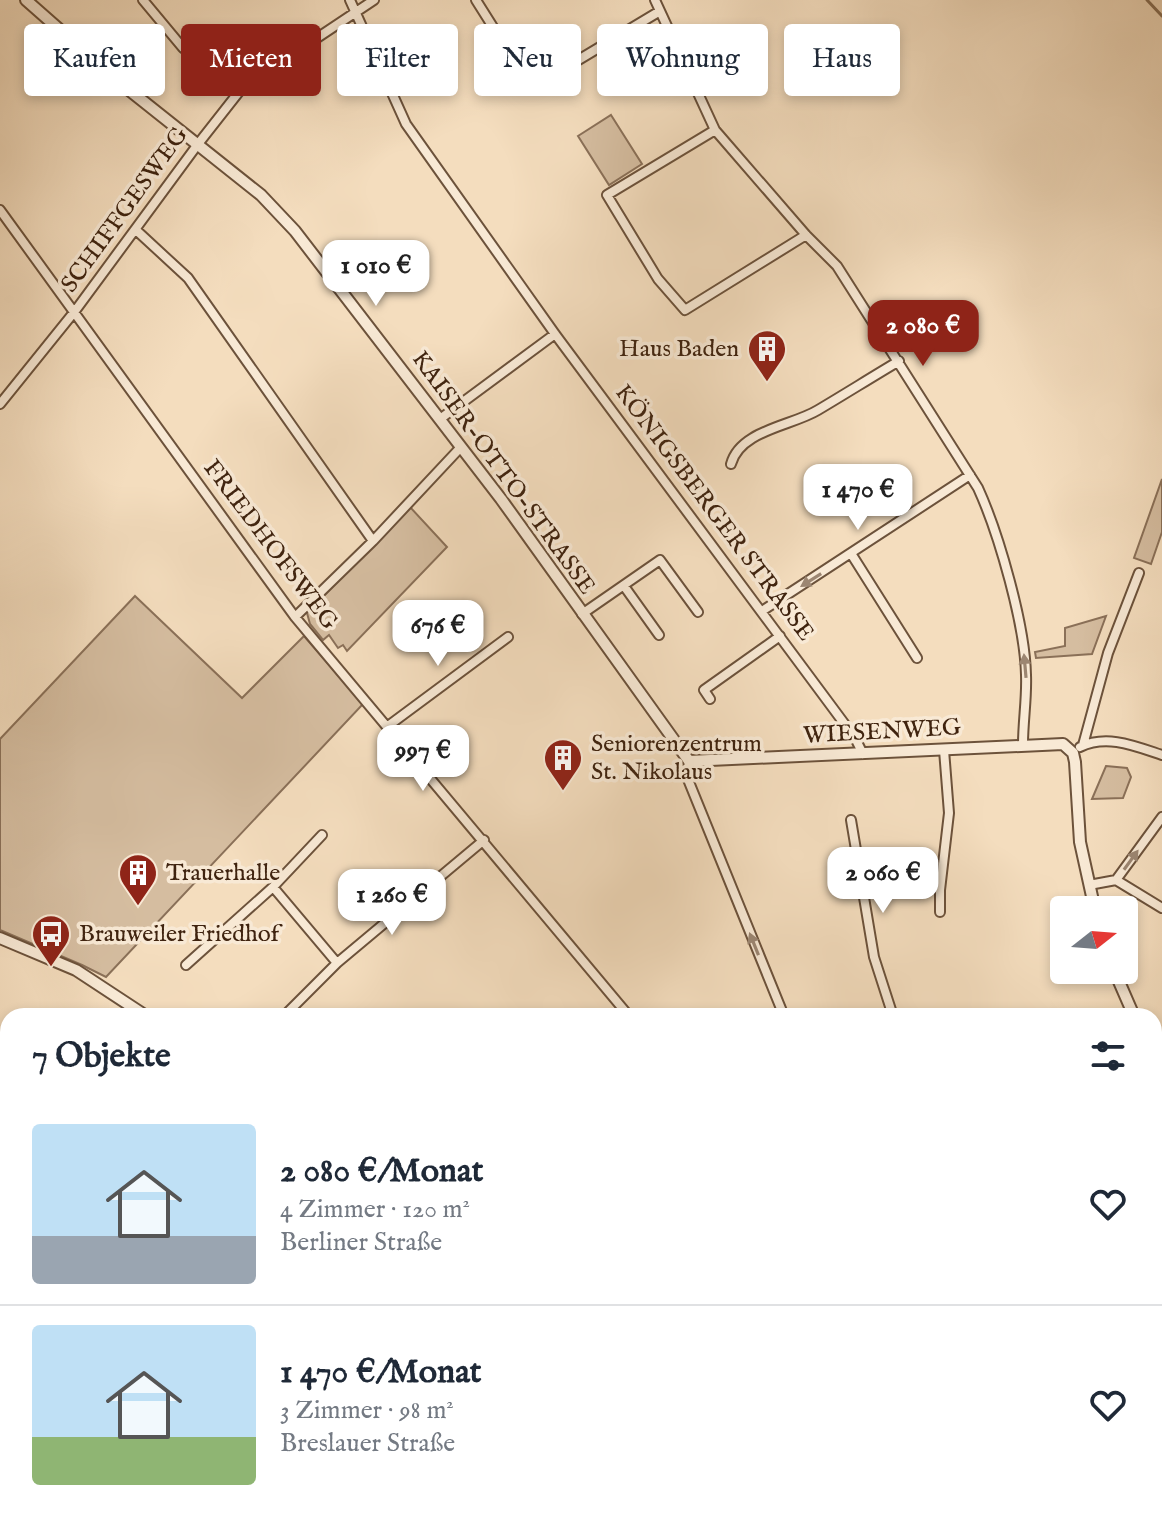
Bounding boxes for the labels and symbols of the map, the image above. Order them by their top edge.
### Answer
street label: SCHIFFGESWEG [54,121,196,299]
pin: 1 010 € [302,240,450,308]
pin: 2 080 € [849,300,997,368]
building icon: Haus Baden [746,328,788,383]
place label: Haus Baden [619,334,739,365]
street label: KAISER-OTTO-STRASSE [404,345,602,601]
street label: KÖNIGSBERGER STRASSE [607,379,821,647]
street label: FRIEDHOFSWEG [196,454,344,636]
pin: 1 470 € [784,464,932,532]
one-way arrow [800,572,822,586]
pin: 676 € [382,600,494,668]
one-way arrow [1018,654,1031,679]
street label: WIESENWEG [802,712,962,752]
pin: 997 € [367,725,479,793]
place label: Seniorenzentrum St. Nikolaus [591,729,762,788]
building icon: Seniorenzentrum St. Nikolaus [542,737,584,792]
pin: 2 060 € [809,847,957,915]
one-way arrow [1123,849,1138,870]
building icon: Trauerhalle [117,852,159,907]
place label: Trauerhalle [166,858,280,889]
pin: 1 260 € [318,869,466,937]
north arrow [1050,896,1138,984]
bus stop icon: Brauweiler Friedhof [30,913,72,968]
place label: Brauweiler Friedhof [79,919,284,950]
one-way arrow [748,932,761,956]

